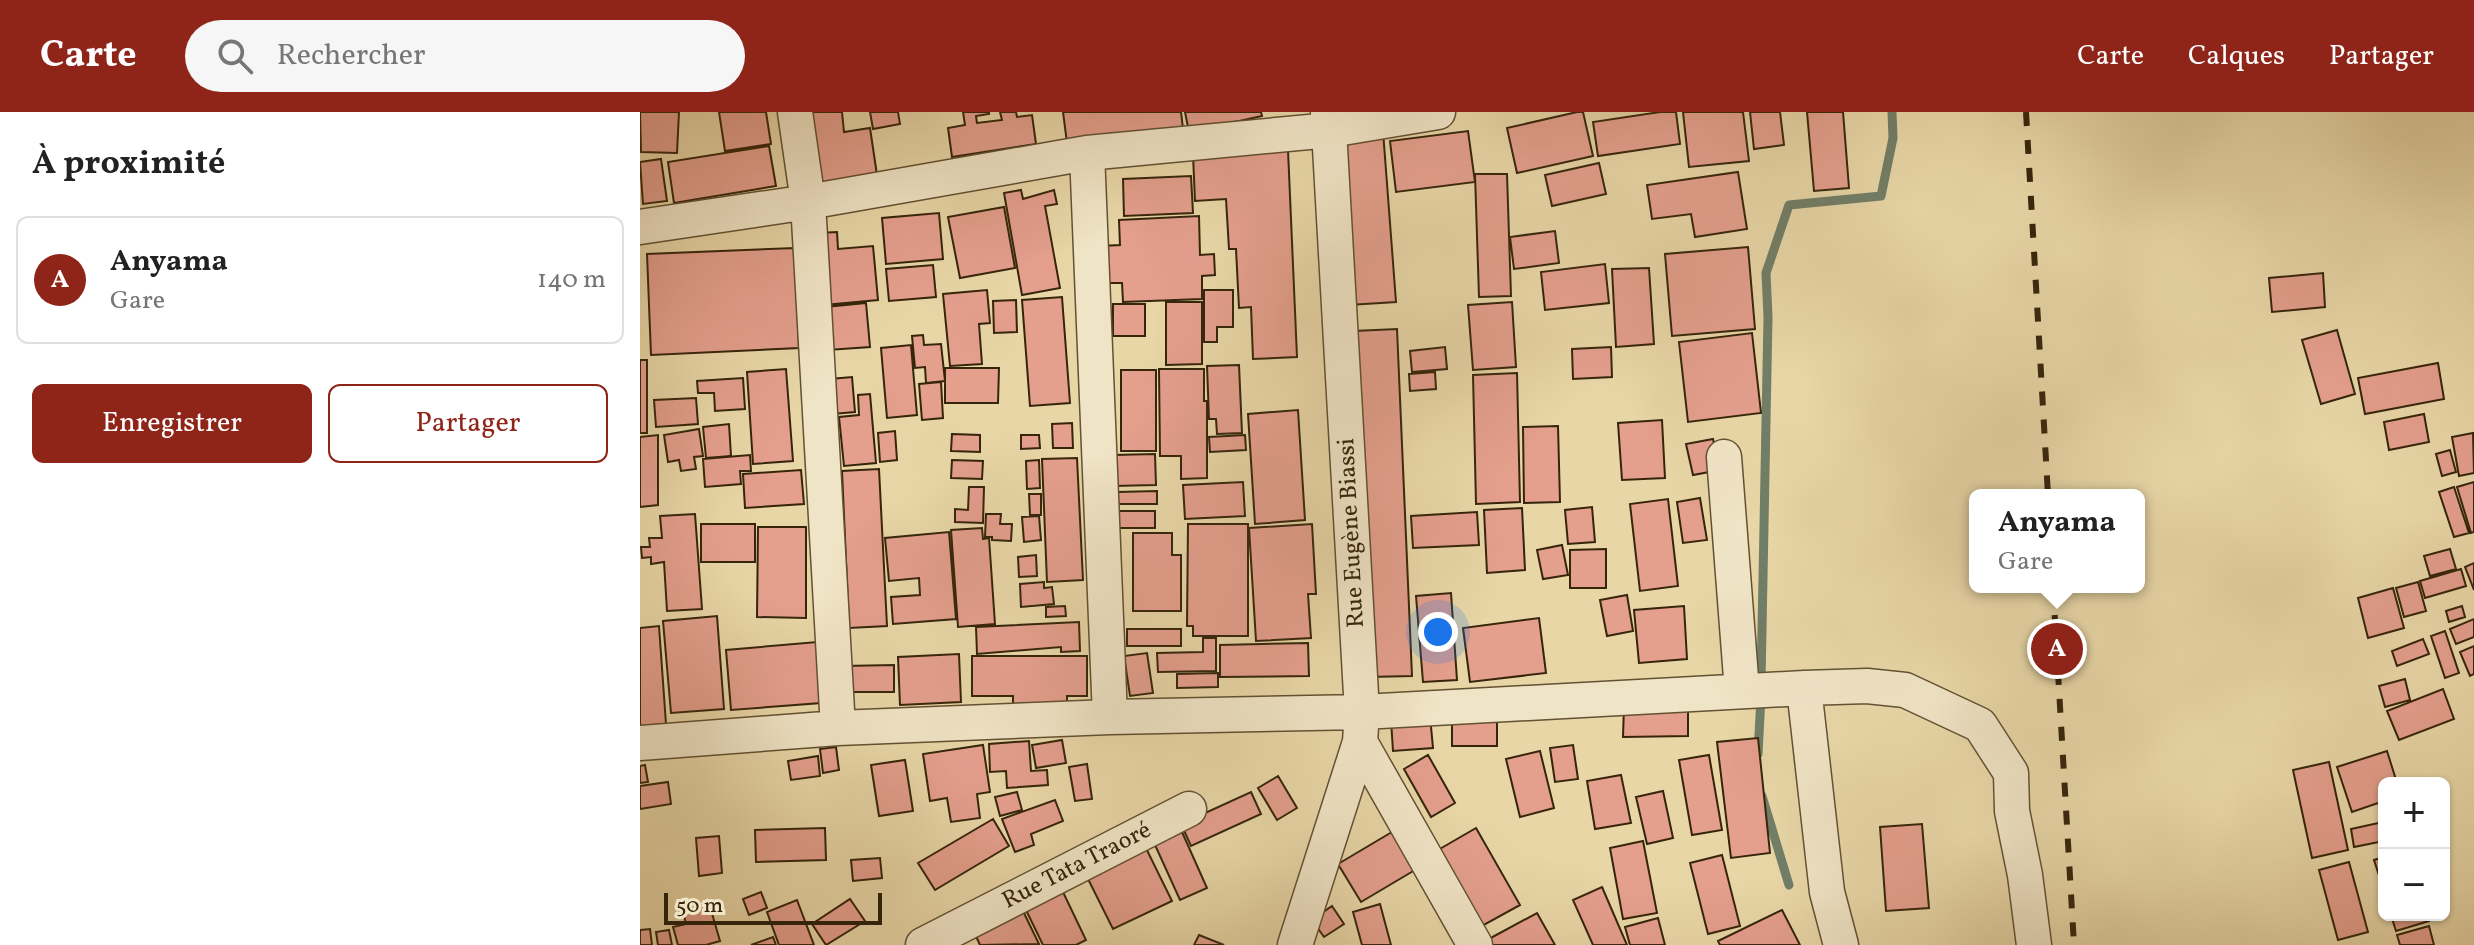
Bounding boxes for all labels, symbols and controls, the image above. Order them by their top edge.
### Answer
search box [185,20,745,92]
text: Carte [40,30,137,83]
icon: search [213,34,257,78]
text: Rechercher [277,35,426,77]
text: Carte [2077,37,2144,76]
text: Calques [2188,37,2285,76]
text: Partager [2329,37,2434,76]
text: À proximité [32,141,225,188]
text: Anyama [110,241,228,283]
text: A [51,262,69,298]
text: 140 m [537,262,606,298]
text: Gare [110,283,165,319]
button: Enregistrer [32,384,312,463]
button: Partager [328,384,608,463]
street label: Rue Eugène Biassi [1330,437,1374,629]
popup [1969,489,2145,593]
text: Anyama [1998,502,2116,544]
text: Gare [1998,544,2053,580]
your location [1418,612,1458,652]
pin: A [2031,619,2083,679]
map controls [2378,777,2450,921]
button: + [2378,777,2450,849]
street label: Rue Tata Traoré [997,814,1157,918]
button: − [2378,849,2450,921]
scale bar [664,889,882,925]
text: 50 m [676,891,723,922]

